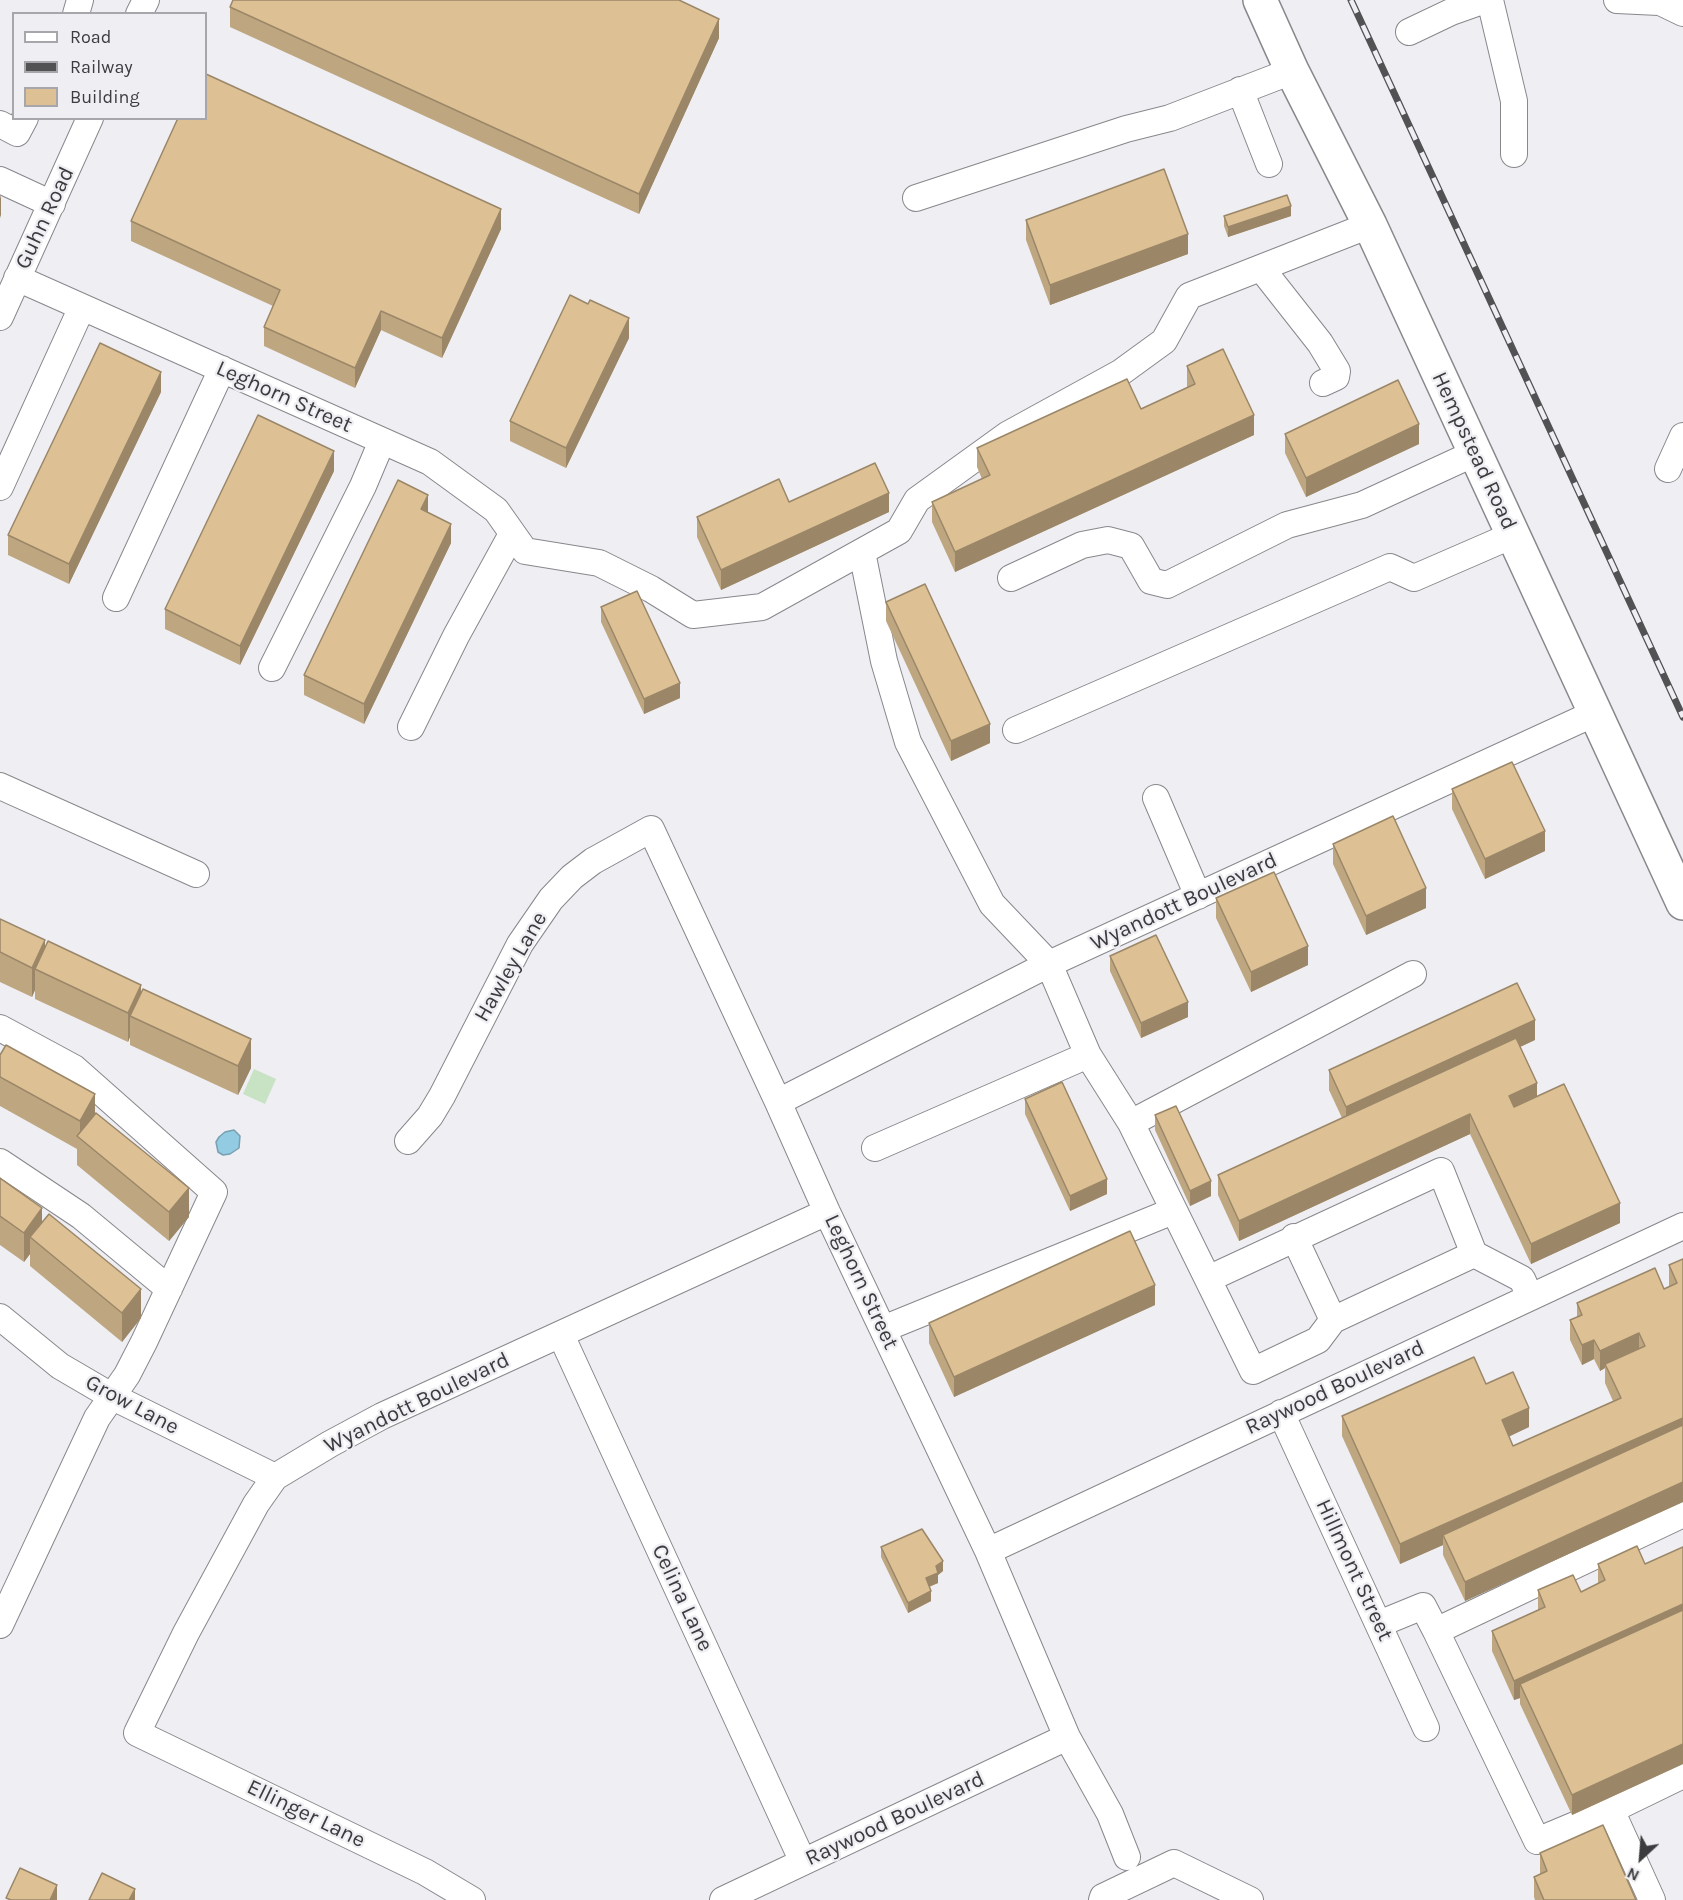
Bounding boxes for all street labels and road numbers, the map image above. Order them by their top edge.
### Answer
street label: Guhn Road [10,163,80,273]
street label: Leghorn Street [212,355,356,439]
street label: Hempstead Road [1426,368,1522,534]
street label: Wyandott Boulevard [1087,847,1281,957]
street label: Hawley Lane [469,907,553,1027]
street label: Leghorn Street [818,1210,904,1354]
street label: Raywood Boulevard [1241,1335,1429,1441]
street label: Wyandott Boulevard [320,1347,514,1459]
street label: Grow Lane [81,1369,183,1441]
street label: Hillmont Street [1310,1495,1398,1645]
street label: Celina Lane [646,1540,718,1656]
street label: Raywood Boulevard [801,1766,989,1872]
street label: Ellinger Lane [243,1774,369,1854]

